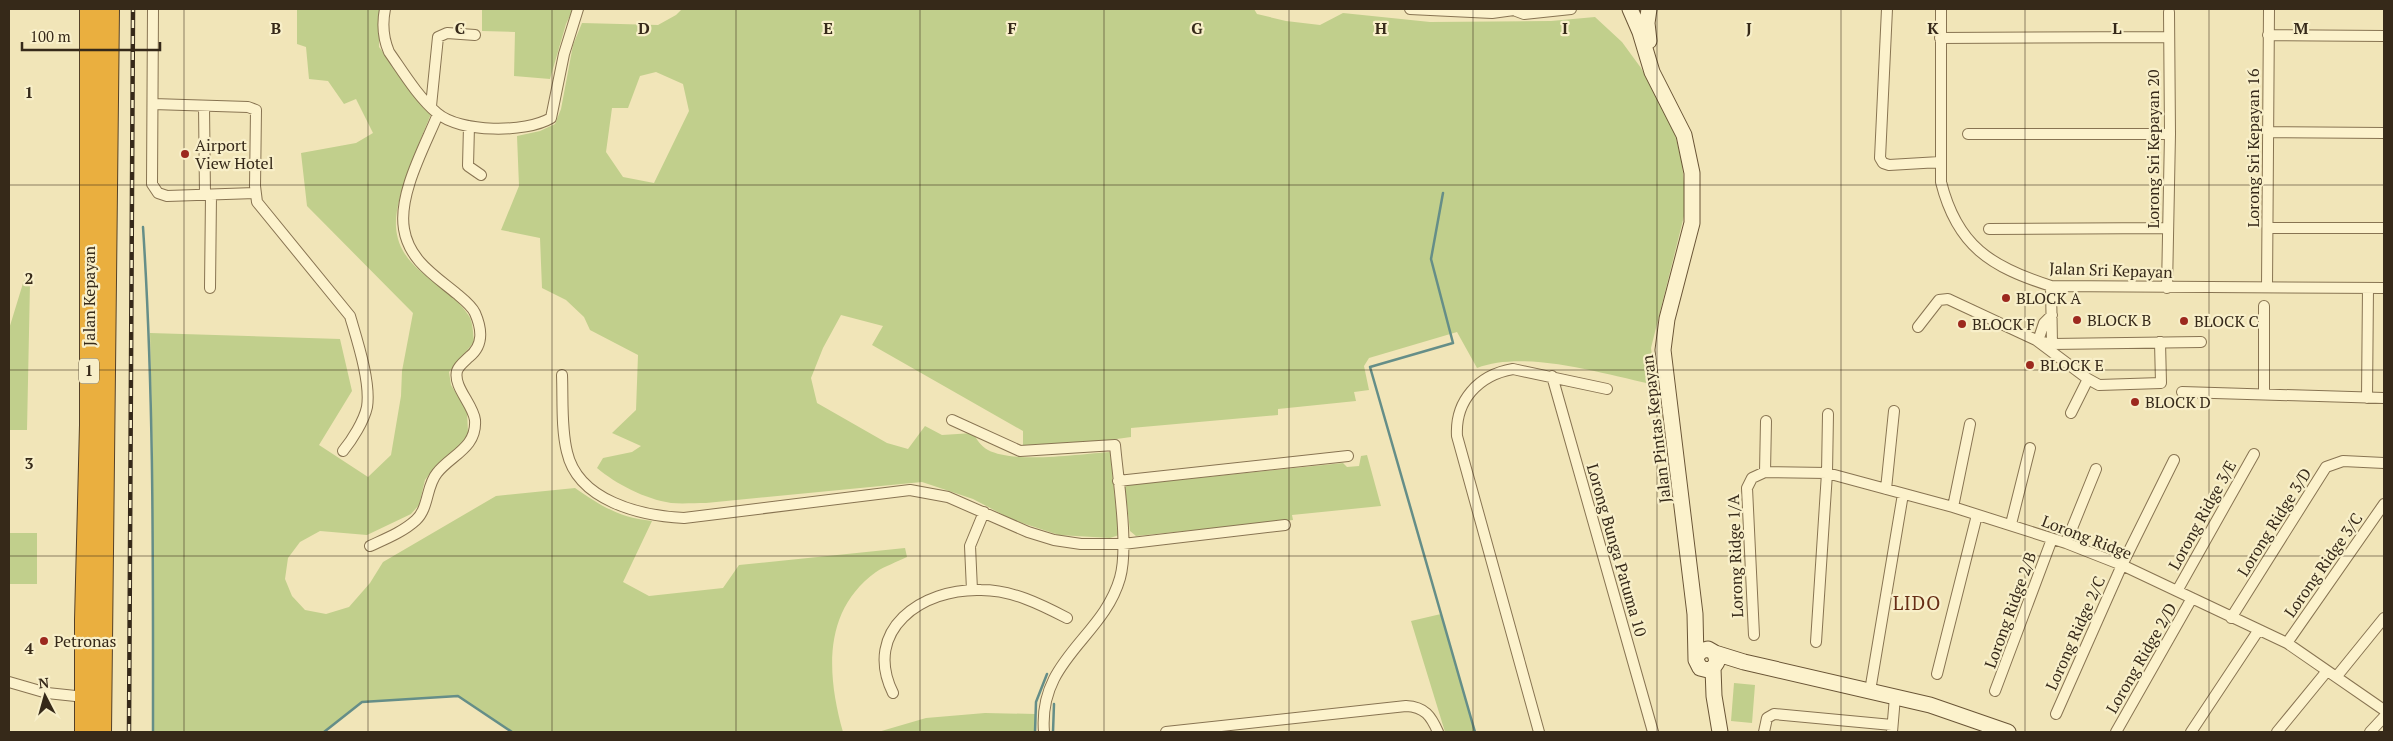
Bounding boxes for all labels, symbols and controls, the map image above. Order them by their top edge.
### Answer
text: B [271,17,281,39]
text: C [455,17,465,39]
text: D [638,17,650,39]
text: E [823,17,833,39]
text: F [1007,17,1017,39]
text: G [1191,17,1203,39]
text: H [1375,17,1387,39]
text: I [1562,17,1568,39]
text: J [1746,17,1752,39]
text: K [1927,17,1939,39]
text: L [2112,17,2122,39]
text: M [2294,17,2309,39]
scale bar [22,20,160,52]
text: 100 m [30,26,71,46]
street label: Lorong Sri Kepayan 16 [2242,68,2264,228]
street label: Lorong Sri Kepayan 20 [2142,69,2164,229]
text: 1 [24,81,34,103]
place label: Airport View Hotel [195,134,274,174]
marker: Airport View Hotel [179,148,191,160]
street label: Jalan Kepayan [78,245,100,346]
street label: Jalan Sri Kepayan [2049,257,2174,283]
text: 2 [24,267,34,289]
place label: BLOCK A [2016,287,2081,309]
marker: BLOCK A [2000,292,2012,304]
place label: BLOCK B [2087,309,2151,331]
place label: BLOCK C [2194,310,2259,332]
place label: BLOCK F [1972,313,2035,335]
marker: BLOCK B [2071,314,2083,326]
marker: BLOCK C [2178,315,2190,327]
marker: BLOCK F [1956,318,1968,330]
street label: Jalan Pintas Kepayan [1636,353,1676,504]
place label: BLOCK E [2040,354,2104,376]
road number: 1 [79,358,99,384]
marker: BLOCK E [2024,359,2036,371]
place label: BLOCK D [2145,391,2211,413]
marker: BLOCK D [2129,396,2141,408]
text: 3 [24,452,34,474]
street label: Lorong Ridge 3/E [2163,456,2241,574]
street label: Lorong Bunga Patuma 10 [1582,461,1652,639]
street label: Lorong Ridge 3/D [2232,464,2316,580]
street label: Lorong Ridge 1/A [1722,494,1748,618]
street label: Lorong Ridge 3/C [2279,508,2367,622]
street label: Lorong Ridge [2039,510,2135,564]
street label: Lorong Ridge 2/B [1979,549,2041,671]
street label: Lorong Ridge 2/C [2040,572,2110,694]
district label: LIDO [1893,590,1941,615]
street label: Lorong Ridge 2/D [2100,599,2182,717]
place label: Petronas [54,630,117,652]
marker: Petronas [38,635,50,647]
text: 4 [24,637,34,659]
north arrow [20,671,70,721]
text: N [37,673,50,693]

